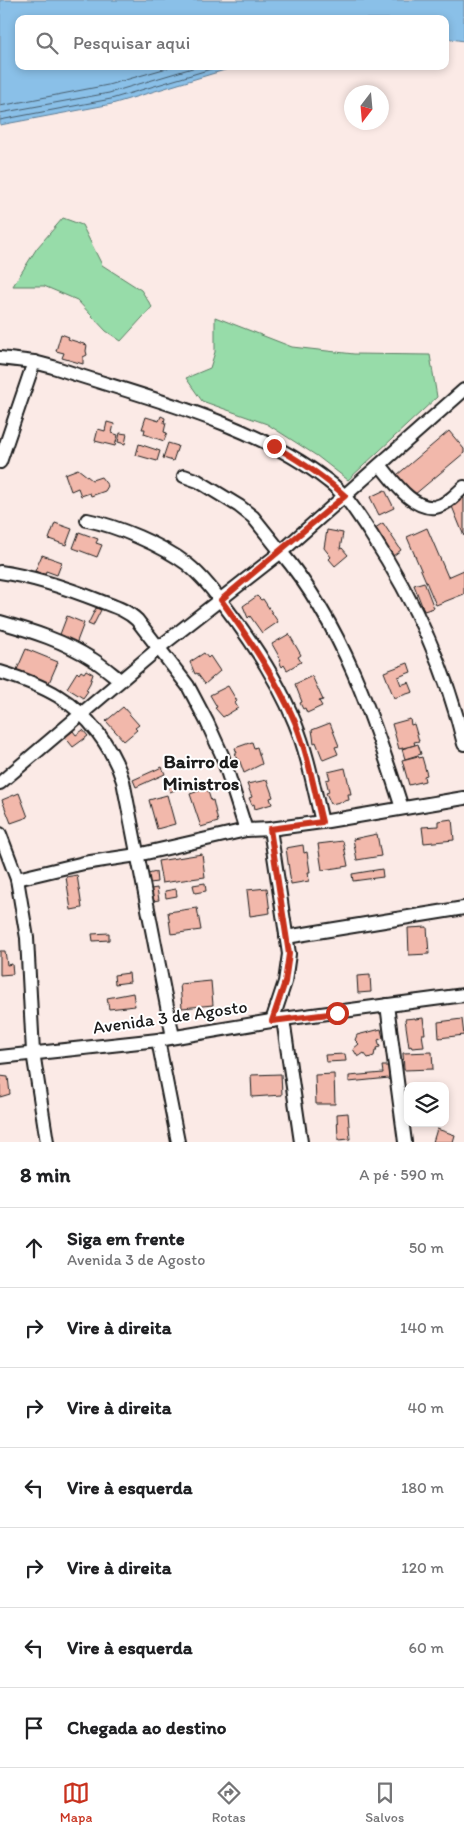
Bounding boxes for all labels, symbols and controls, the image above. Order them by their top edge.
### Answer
search box [15,15,449,70]
icon: search [33,29,61,57]
text: Pesquisar aqui [73,31,190,54]
north arrow [344,85,389,130]
route end [263,435,286,458]
district label: Bairro de Ministros [163,750,240,795]
street label: Avenida 3 de Agosto [91,995,249,1039]
route start [326,1002,349,1025]
map controls [404,1082,449,1127]
button: layers [404,1082,449,1127]
text: 8 min [20,1162,70,1187]
text: A pé · 590 m [359,1165,444,1184]
text: Siga em frente [67,1227,185,1250]
icon: ahead [20,1234,48,1262]
text: 50 m [409,1238,444,1257]
text: Avenida 3 de Agosto [67,1250,205,1269]
icon: right [20,1314,48,1342]
text: Vire à direita [67,1316,172,1339]
text: 140 m [400,1318,444,1337]
icon: right [20,1394,48,1422]
text: Vire à direita [67,1396,172,1419]
text: 40 m [407,1398,444,1417]
icon: left [20,1474,48,1502]
text: Vire à esquerda [67,1476,193,1499]
text: 180 m [401,1478,444,1497]
icon: right [20,1554,48,1582]
text: Vire à direita [67,1556,172,1579]
text: 120 m [401,1558,444,1577]
icon: left [20,1634,48,1662]
text: Vire à esquerda [67,1636,193,1659]
text: 60 m [409,1638,444,1657]
icon: arrive [20,1714,48,1742]
text: Chegada ao destino [67,1716,226,1739]
tab: Mapa [60,1779,92,1826]
tab: Rotas [212,1779,246,1826]
tab: Salvos [365,1779,404,1826]

